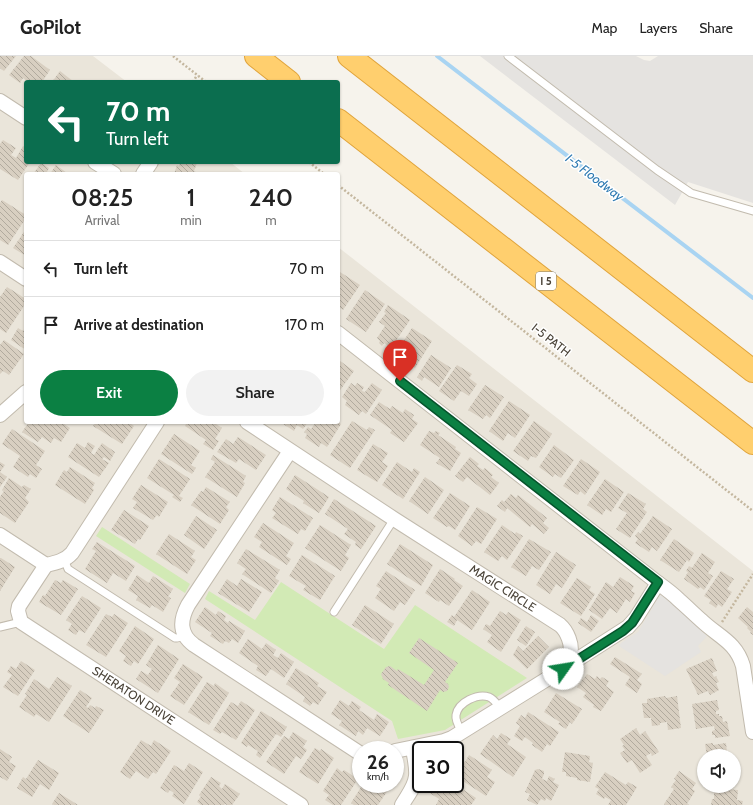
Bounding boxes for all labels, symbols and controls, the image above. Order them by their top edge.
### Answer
text: GoPilot [20,16,81,39]
text: Map [592,19,617,37]
text: Layers [639,19,677,37]
text: Share [699,19,733,37]
text: 70 m [106,94,170,128]
icon: left [40,96,92,148]
text: Turn left [106,128,169,150]
water label: I-5 Floodway [563,150,628,205]
text: 08:25 [71,183,133,212]
text: 1 [187,183,195,212]
text: 240 [249,183,293,212]
text: Arrival [85,212,119,228]
text: min [180,212,202,228]
text: m [265,212,277,228]
icon: left [40,258,62,280]
text: Turn left [74,260,128,278]
text: 70 m [290,260,324,278]
road number: I 5 [536,272,556,290]
icon: arrive [40,314,62,336]
text: Arrive at destination [74,316,204,334]
text: 170 m [285,316,324,334]
street label: I-5 PATH [529,320,574,359]
pin [383,340,417,381]
icon: arrive [389,346,411,368]
button: Exit [40,370,178,416]
button: Share [186,370,324,416]
street label: MAGIC CIRCLE [467,561,539,615]
position arrow [542,648,584,690]
street label: SHERATON DRIVE [90,663,178,728]
speed limit sign: 30 [412,741,464,793]
map controls [697,749,741,793]
button: sound [697,749,741,793]
text: 26 [367,750,389,774]
text: km/h [367,770,389,783]

